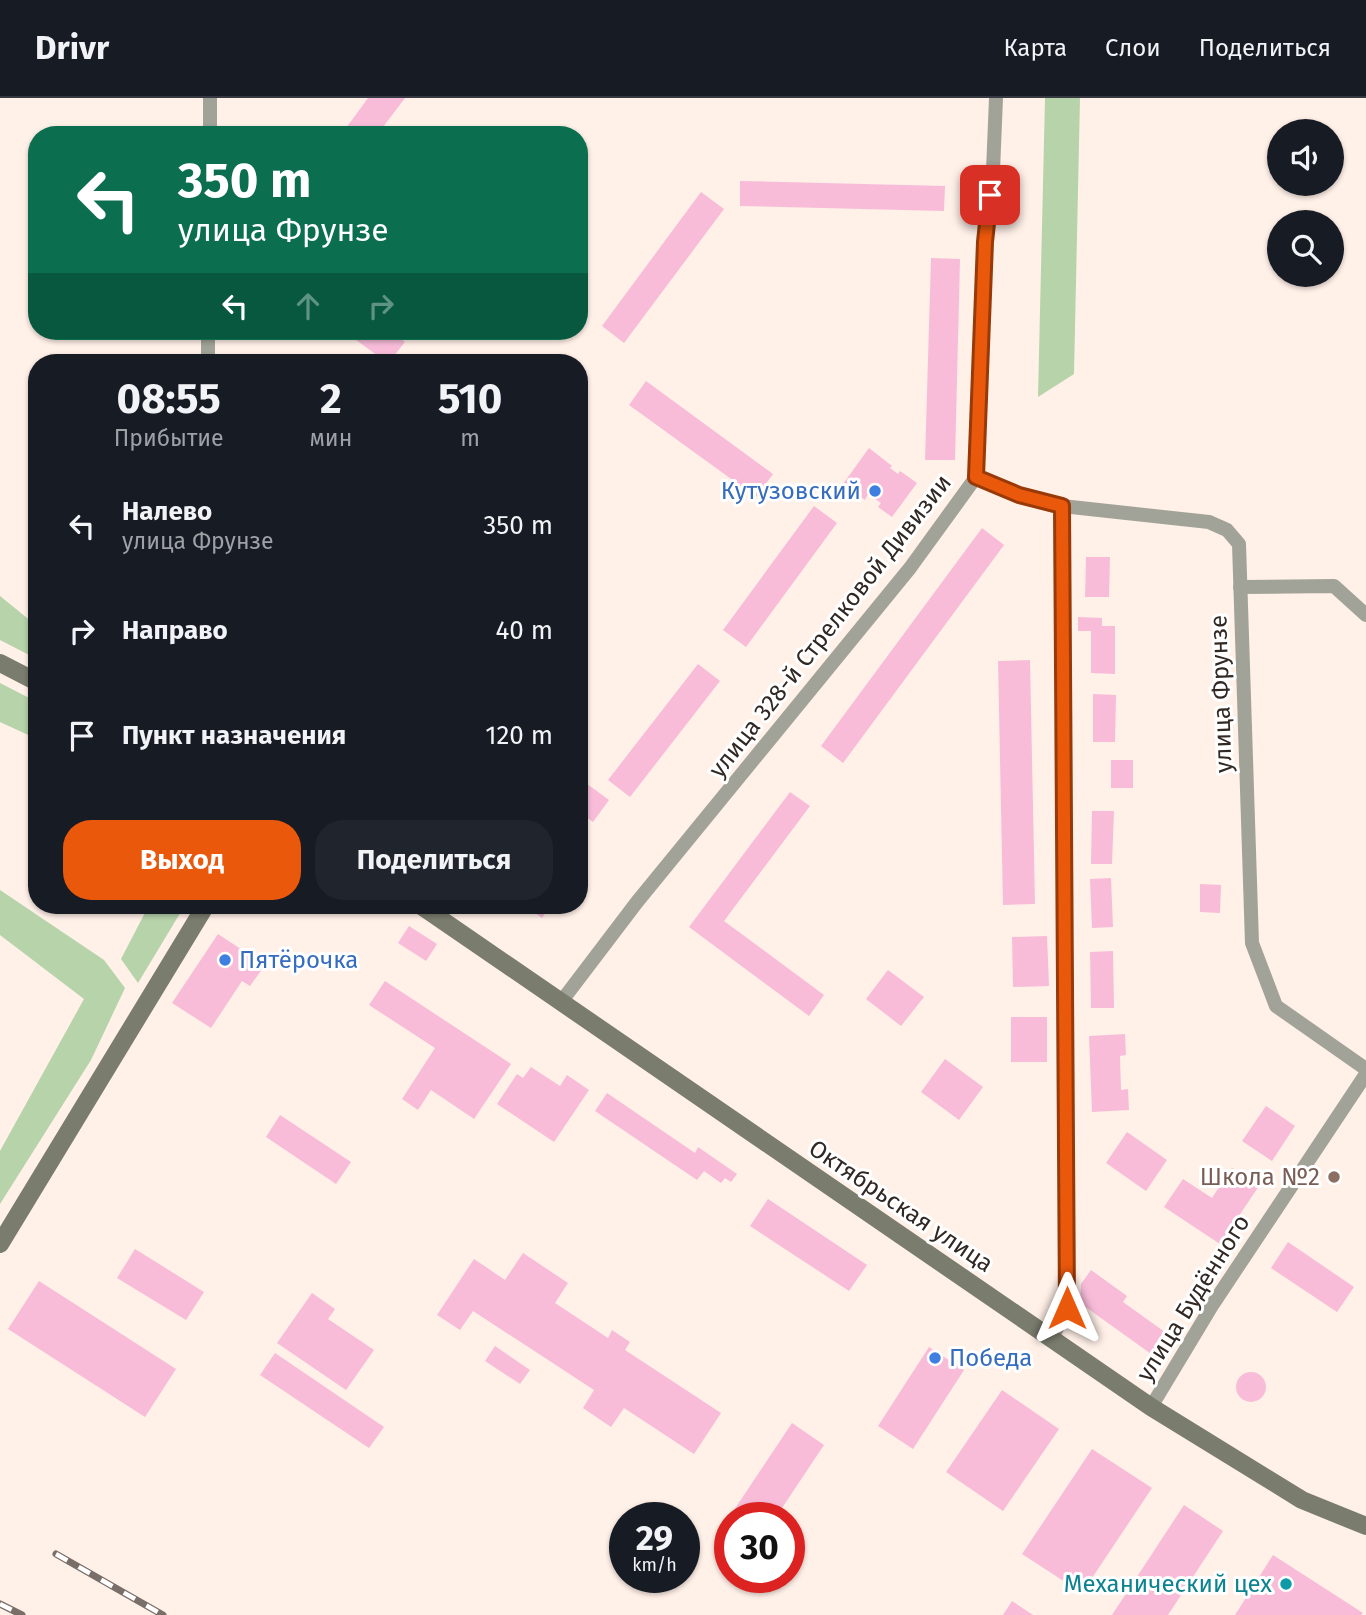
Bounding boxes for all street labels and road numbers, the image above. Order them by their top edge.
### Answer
street label: улица 328-й Стрелковой Дивизии [703,469,957,783]
street label: улица Фрунзе [1204,615,1238,773]
street label: Октябрьская улица [804,1134,998,1278]
street label: улица Будённого [1130,1210,1256,1386]

